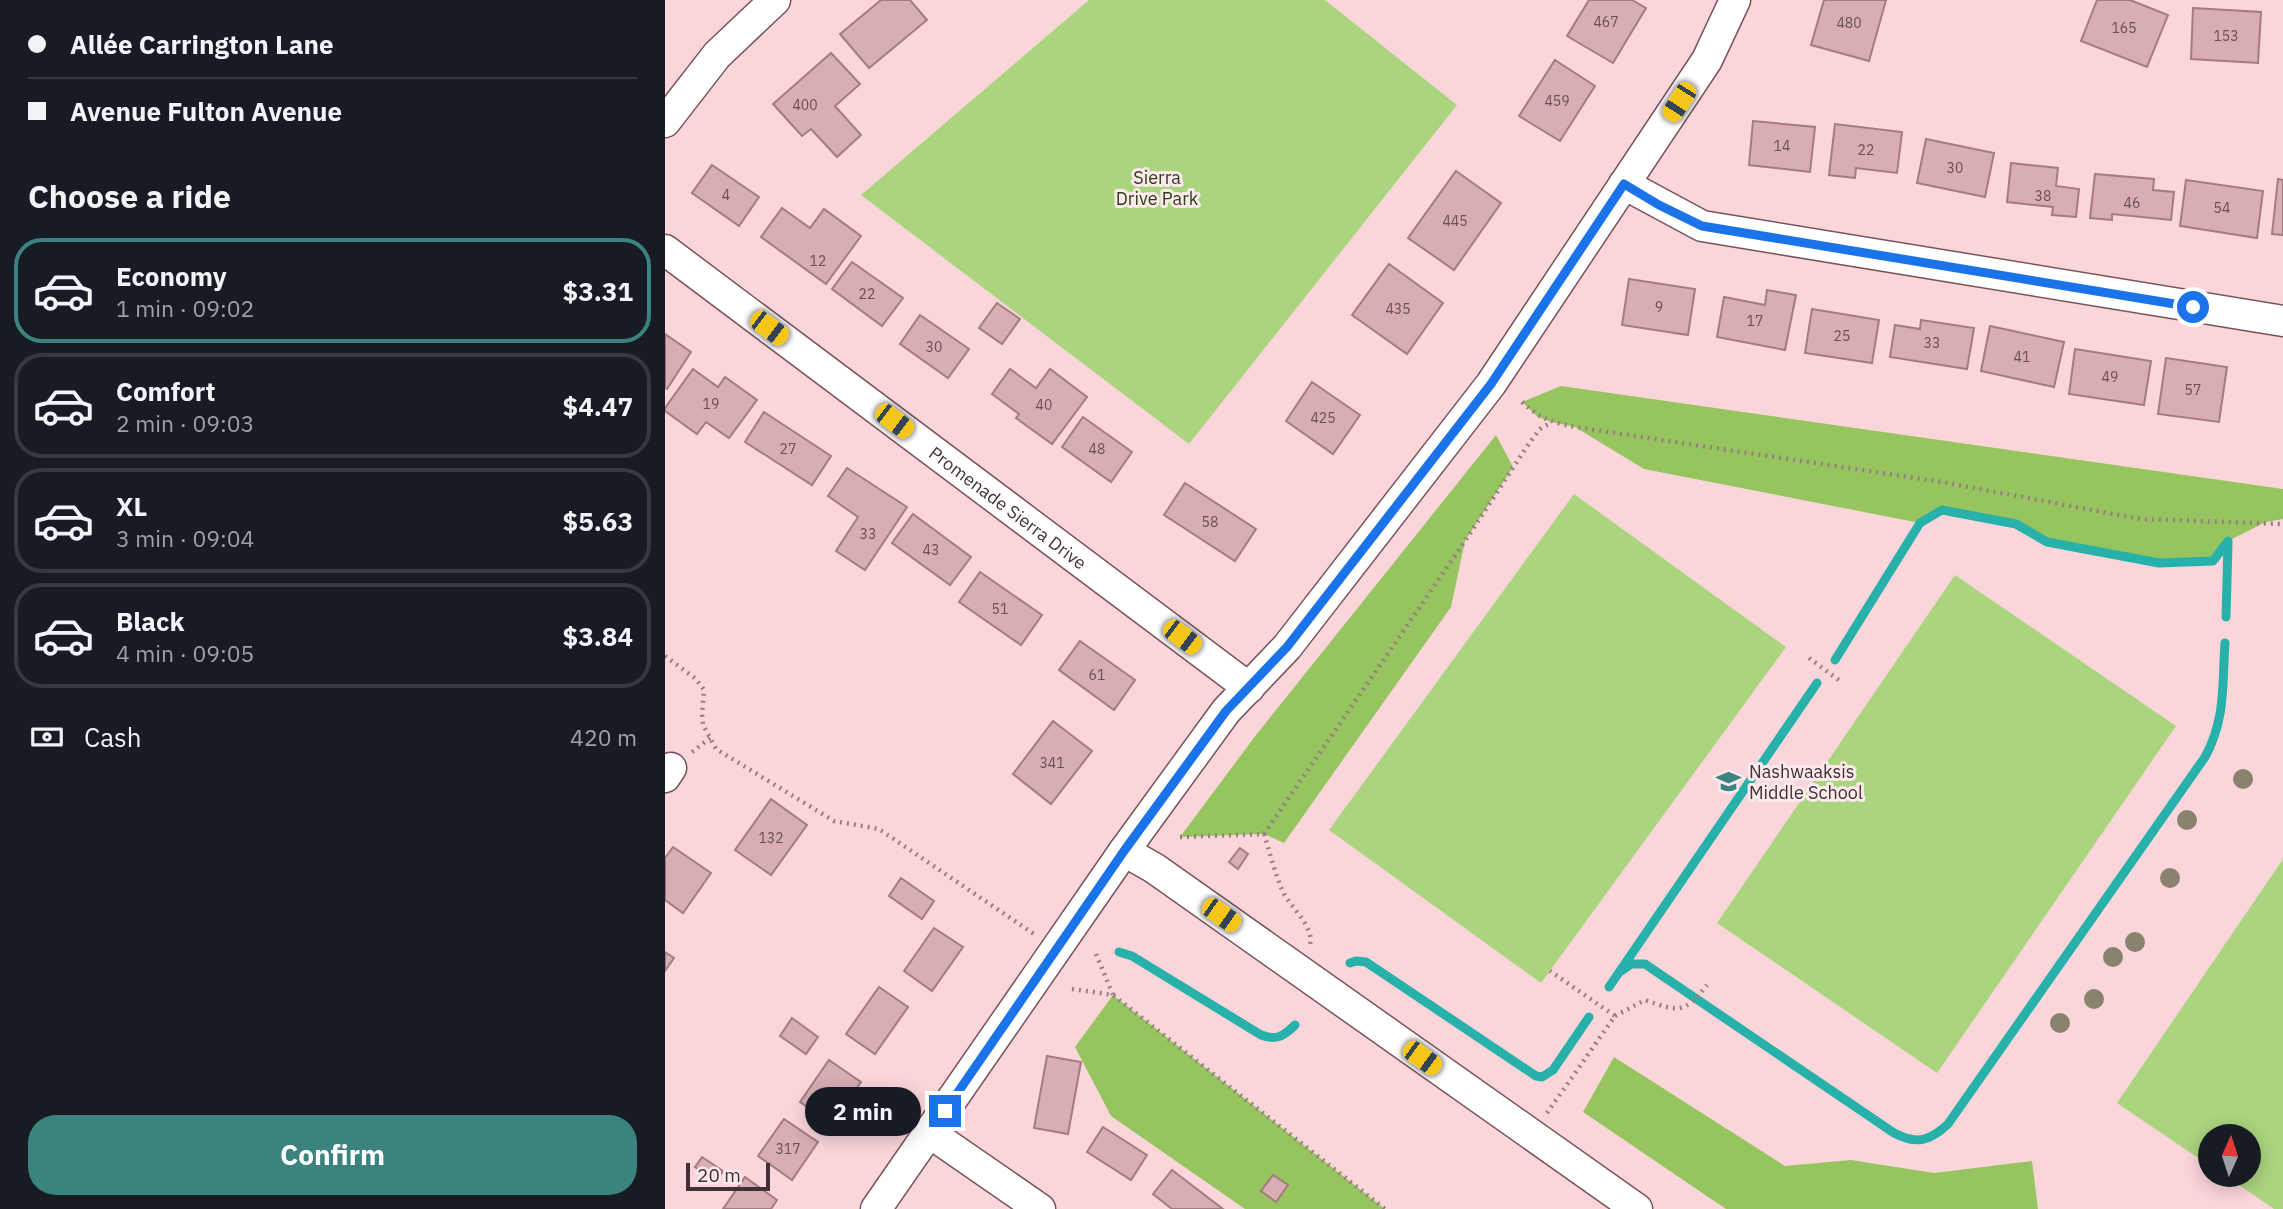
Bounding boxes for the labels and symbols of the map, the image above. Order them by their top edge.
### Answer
house number: 467 [1593,13,1619,31]
house number: 480 [1836,14,1862,32]
house number: 165 [2111,19,2137,37]
house number: 153 [2213,27,2239,45]
car [1659,79,1700,125]
house number: 459 [1544,92,1570,110]
house number: 400 [792,96,818,114]
house number: 14 [1774,137,1790,155]
house number: 22 [1858,141,1874,159]
house number: 30 [1947,159,1963,177]
park label: Sierra Drive Park [1116,166,1199,210]
house number: 4 [722,186,730,204]
house number: 38 [2035,187,2051,205]
house number: 46 [2124,194,2140,212]
house number: 54 [2214,199,2230,217]
house number: 445 [1442,212,1468,230]
house number: 12 [810,252,826,270]
house number: 22 [859,285,875,303]
route start [2177,291,2209,323]
house number: 9 [1655,298,1663,316]
house number: 435 [1385,300,1411,318]
car [746,307,793,349]
house number: 17 [1747,312,1763,330]
house number: 25 [1834,327,1850,345]
house number: 33 [1924,334,1940,352]
house number: 30 [926,338,942,356]
house number: 41 [2014,348,2030,366]
house number: 49 [2102,368,2118,386]
house number: 57 [2185,381,2201,399]
house number: 19 [703,395,719,413]
house number: 40 [1036,396,1052,414]
car [871,400,918,442]
house number: 425 [1310,409,1336,427]
house number: 27 [780,440,796,458]
house number: 48 [1089,440,1105,458]
street label: Promenade Sierra Drive [925,441,1092,574]
house number: 58 [1202,513,1218,531]
house number: 33 [860,525,876,543]
house number: 43 [923,541,939,559]
house number: 51 [992,600,1008,618]
car [1159,616,1206,658]
house number: 61 [1089,666,1105,684]
house number: 341 [1039,754,1065,772]
place label: Nashwaaksis Middle School [1749,760,1863,804]
school or university icon: Nashwaaksis Middle School [1715,767,1743,795]
house number: 132 [758,829,784,847]
car [1198,894,1245,936]
car [1399,1037,1446,1079]
callout: 2 min [805,1086,921,1136]
route end [929,1095,961,1127]
north arrow [2198,1124,2261,1186]
house number: 317 [775,1140,801,1158]
scale bar [686,1160,770,1192]

